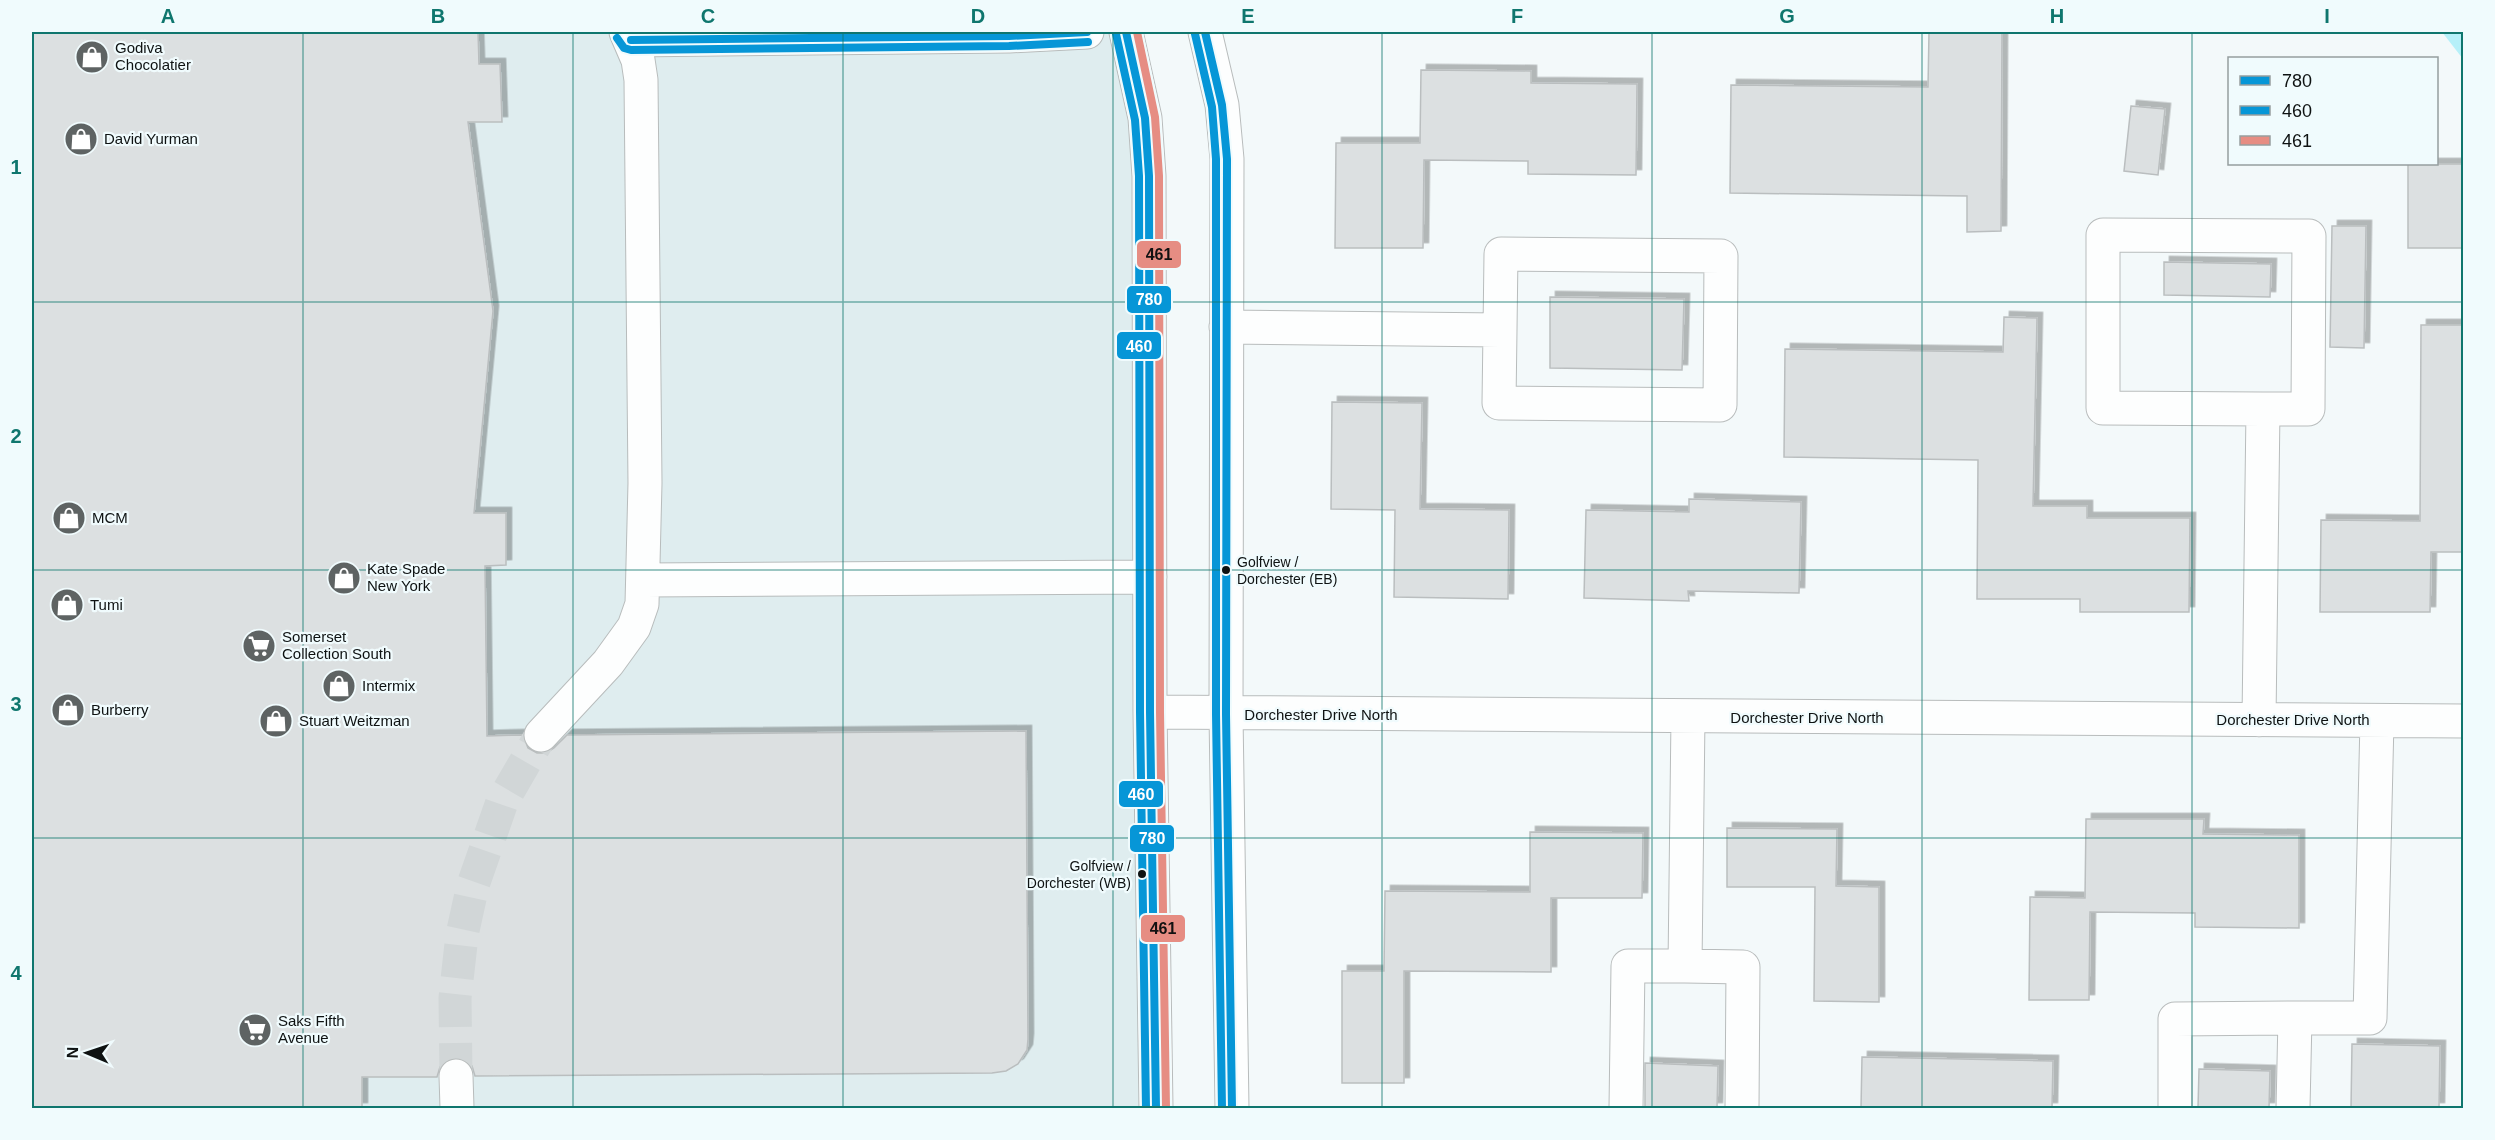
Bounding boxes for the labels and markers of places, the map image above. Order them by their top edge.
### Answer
shop icon: Godiva Chocolatier [74,39,110,75]
place label: Godiva Chocolatier [115,39,191,73]
shop icon: David Yurman [63,121,99,157]
place label: David Yurman [104,130,198,147]
shop icon: MCM [51,500,87,536]
place label: MCM [92,509,128,526]
place label: Golfview / Dorchester (EB) [1237,554,1337,587]
shop icon: Kate Spade New York [326,560,362,596]
place label: Kate Spade New York [367,560,445,594]
marker: Golfview / Dorchester (EB) [1220,564,1232,576]
shop icon: Tumi [49,587,85,623]
place label: Tumi [90,596,123,613]
supermarket icon: Somerset Collection South [241,628,277,664]
place label: Somerset Collection South [282,628,391,662]
shop icon: Intermix [321,668,357,704]
place label: Intermix [362,677,416,694]
shop icon: Burberry [50,692,86,728]
place label: Burberry [91,701,149,718]
shop icon: Stuart Weitzman [258,703,294,739]
place label: Stuart Weitzman [299,712,410,729]
place label: Golfview / Dorchester (WB) [1027,858,1131,891]
marker: Golfview / Dorchester (WB) [1136,868,1148,880]
supermarket icon: Saks Fifth Avenue [237,1012,273,1048]
place label: Saks Fifth Avenue [278,1012,345,1046]

